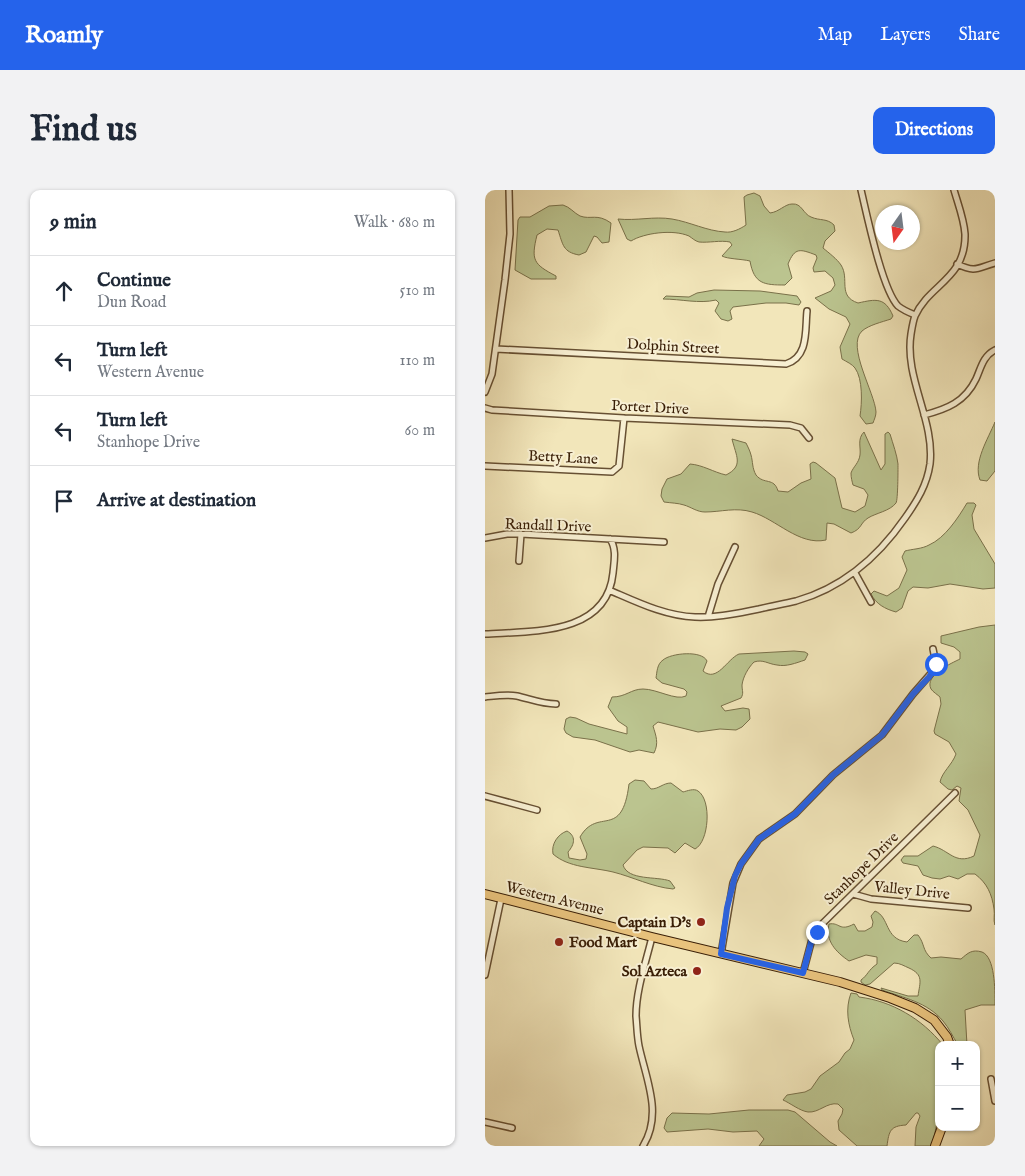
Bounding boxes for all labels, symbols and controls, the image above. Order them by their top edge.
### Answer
text: Roamly [25,20,103,51]
text: Map [818,24,852,47]
text: Layers [880,24,931,47]
text: Share [959,24,1000,47]
button: Directions [873,107,995,154]
text: Find us [30,108,137,153]
north arrow [875,205,920,250]
text: 9 min [50,209,97,236]
text: Walk · 680 m [354,213,435,233]
text: Continue [97,269,171,293]
icon: ahead [50,277,78,305]
text: 510 m [400,281,435,301]
text: Dun Road [97,293,166,313]
street label: Dolphin Street [626,335,720,358]
text: Turn left [97,339,168,363]
icon: left [50,347,78,375]
text: 110 m [399,351,435,371]
text: Western Avenue [97,363,204,383]
street label: Porter Drive [611,396,689,419]
text: Turn left [97,409,168,433]
icon: left [50,417,78,445]
text: 60 m [405,421,435,441]
text: Stanhope Drive [97,433,200,453]
street label: Betty Lane [528,446,598,469]
icon: arrive [50,487,78,515]
text: Arrive at destination [97,489,256,513]
street label: Randall Drive [504,514,592,537]
route start [925,653,948,676]
street label: Stanhope Drive [820,828,903,909]
street label: Western Avenue [504,877,606,920]
street label: Valley Drive [872,877,951,904]
place label: Captain D's [617,913,692,932]
marker: Captain D's [695,916,707,928]
route end [806,921,829,944]
place label: Food Mart [569,933,638,952]
marker: Food Mart [553,936,565,948]
place label: Sol Azteca [622,962,688,981]
marker: Sol Azteca [691,965,703,977]
map controls [935,1041,980,1131]
button: + [935,1041,980,1086]
button: − [935,1086,980,1131]

